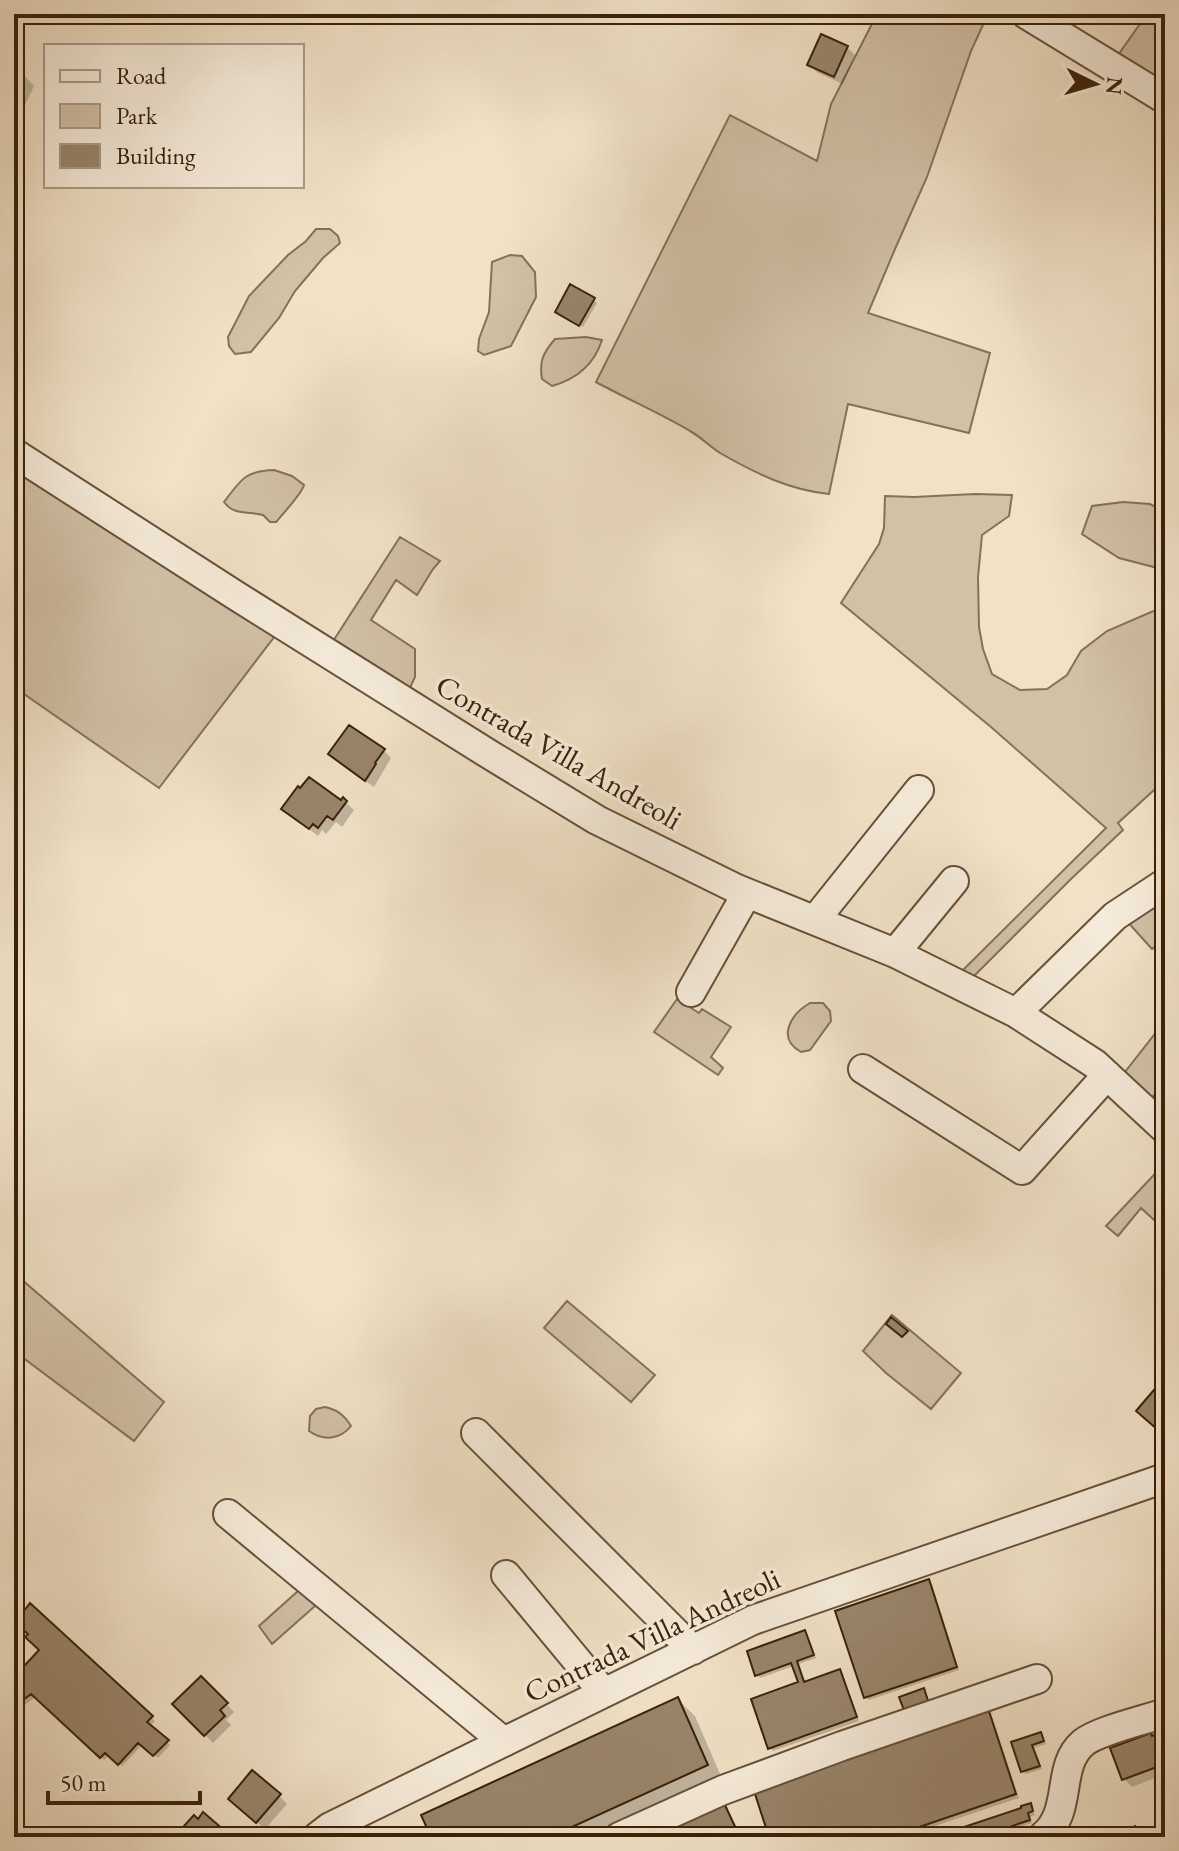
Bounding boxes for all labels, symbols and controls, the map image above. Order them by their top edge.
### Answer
legend [44,44,304,188]
north arrow [1055,44,1135,124]
text: Road [116,60,167,91]
text: N [1099,76,1130,96]
text: Park [116,100,158,131]
text: Building [116,140,196,171]
street label: Contrada Villa Andreoli [429,666,689,838]
street label: Contrada Villa Andreoli [518,1559,786,1711]
scale bar [48,1755,200,1805]
text: 50 m [60,1767,107,1798]

